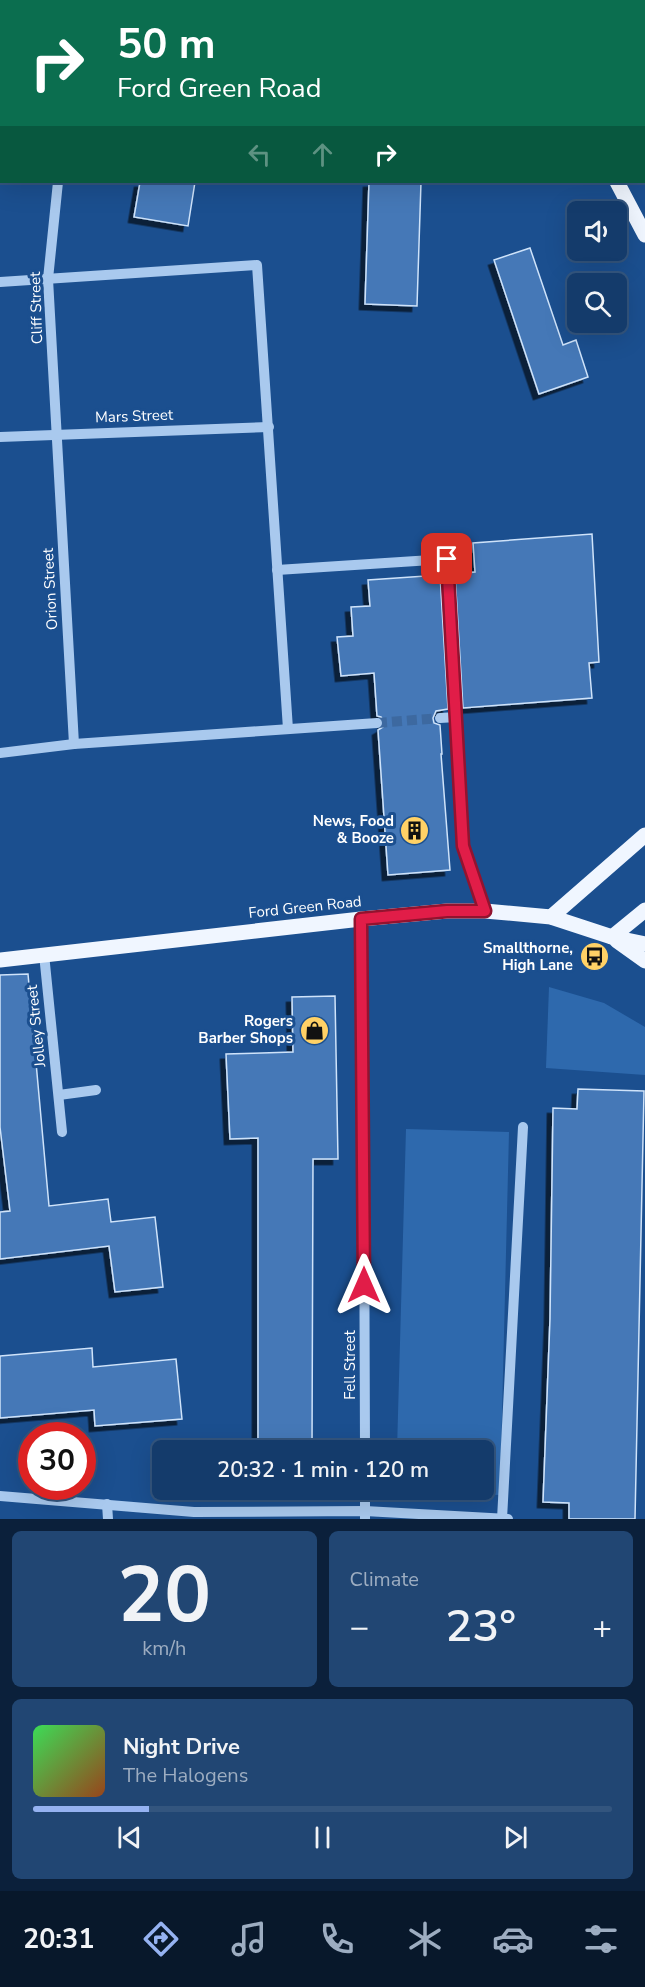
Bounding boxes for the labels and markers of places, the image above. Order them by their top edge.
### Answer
pin [421,533,472,584]
place label: News, Food & Booze [313,811,394,848]
building icon: News, Food & Booze [399,814,431,846]
place label: Smallthorne, High Lane [483,938,573,975]
bus stop icon: Smallthorne, High Lane [578,941,610,973]
place label: Rogers Barber Shops [198,1011,293,1048]
shop icon: Rogers Barber Shops [298,1014,330,1046]

